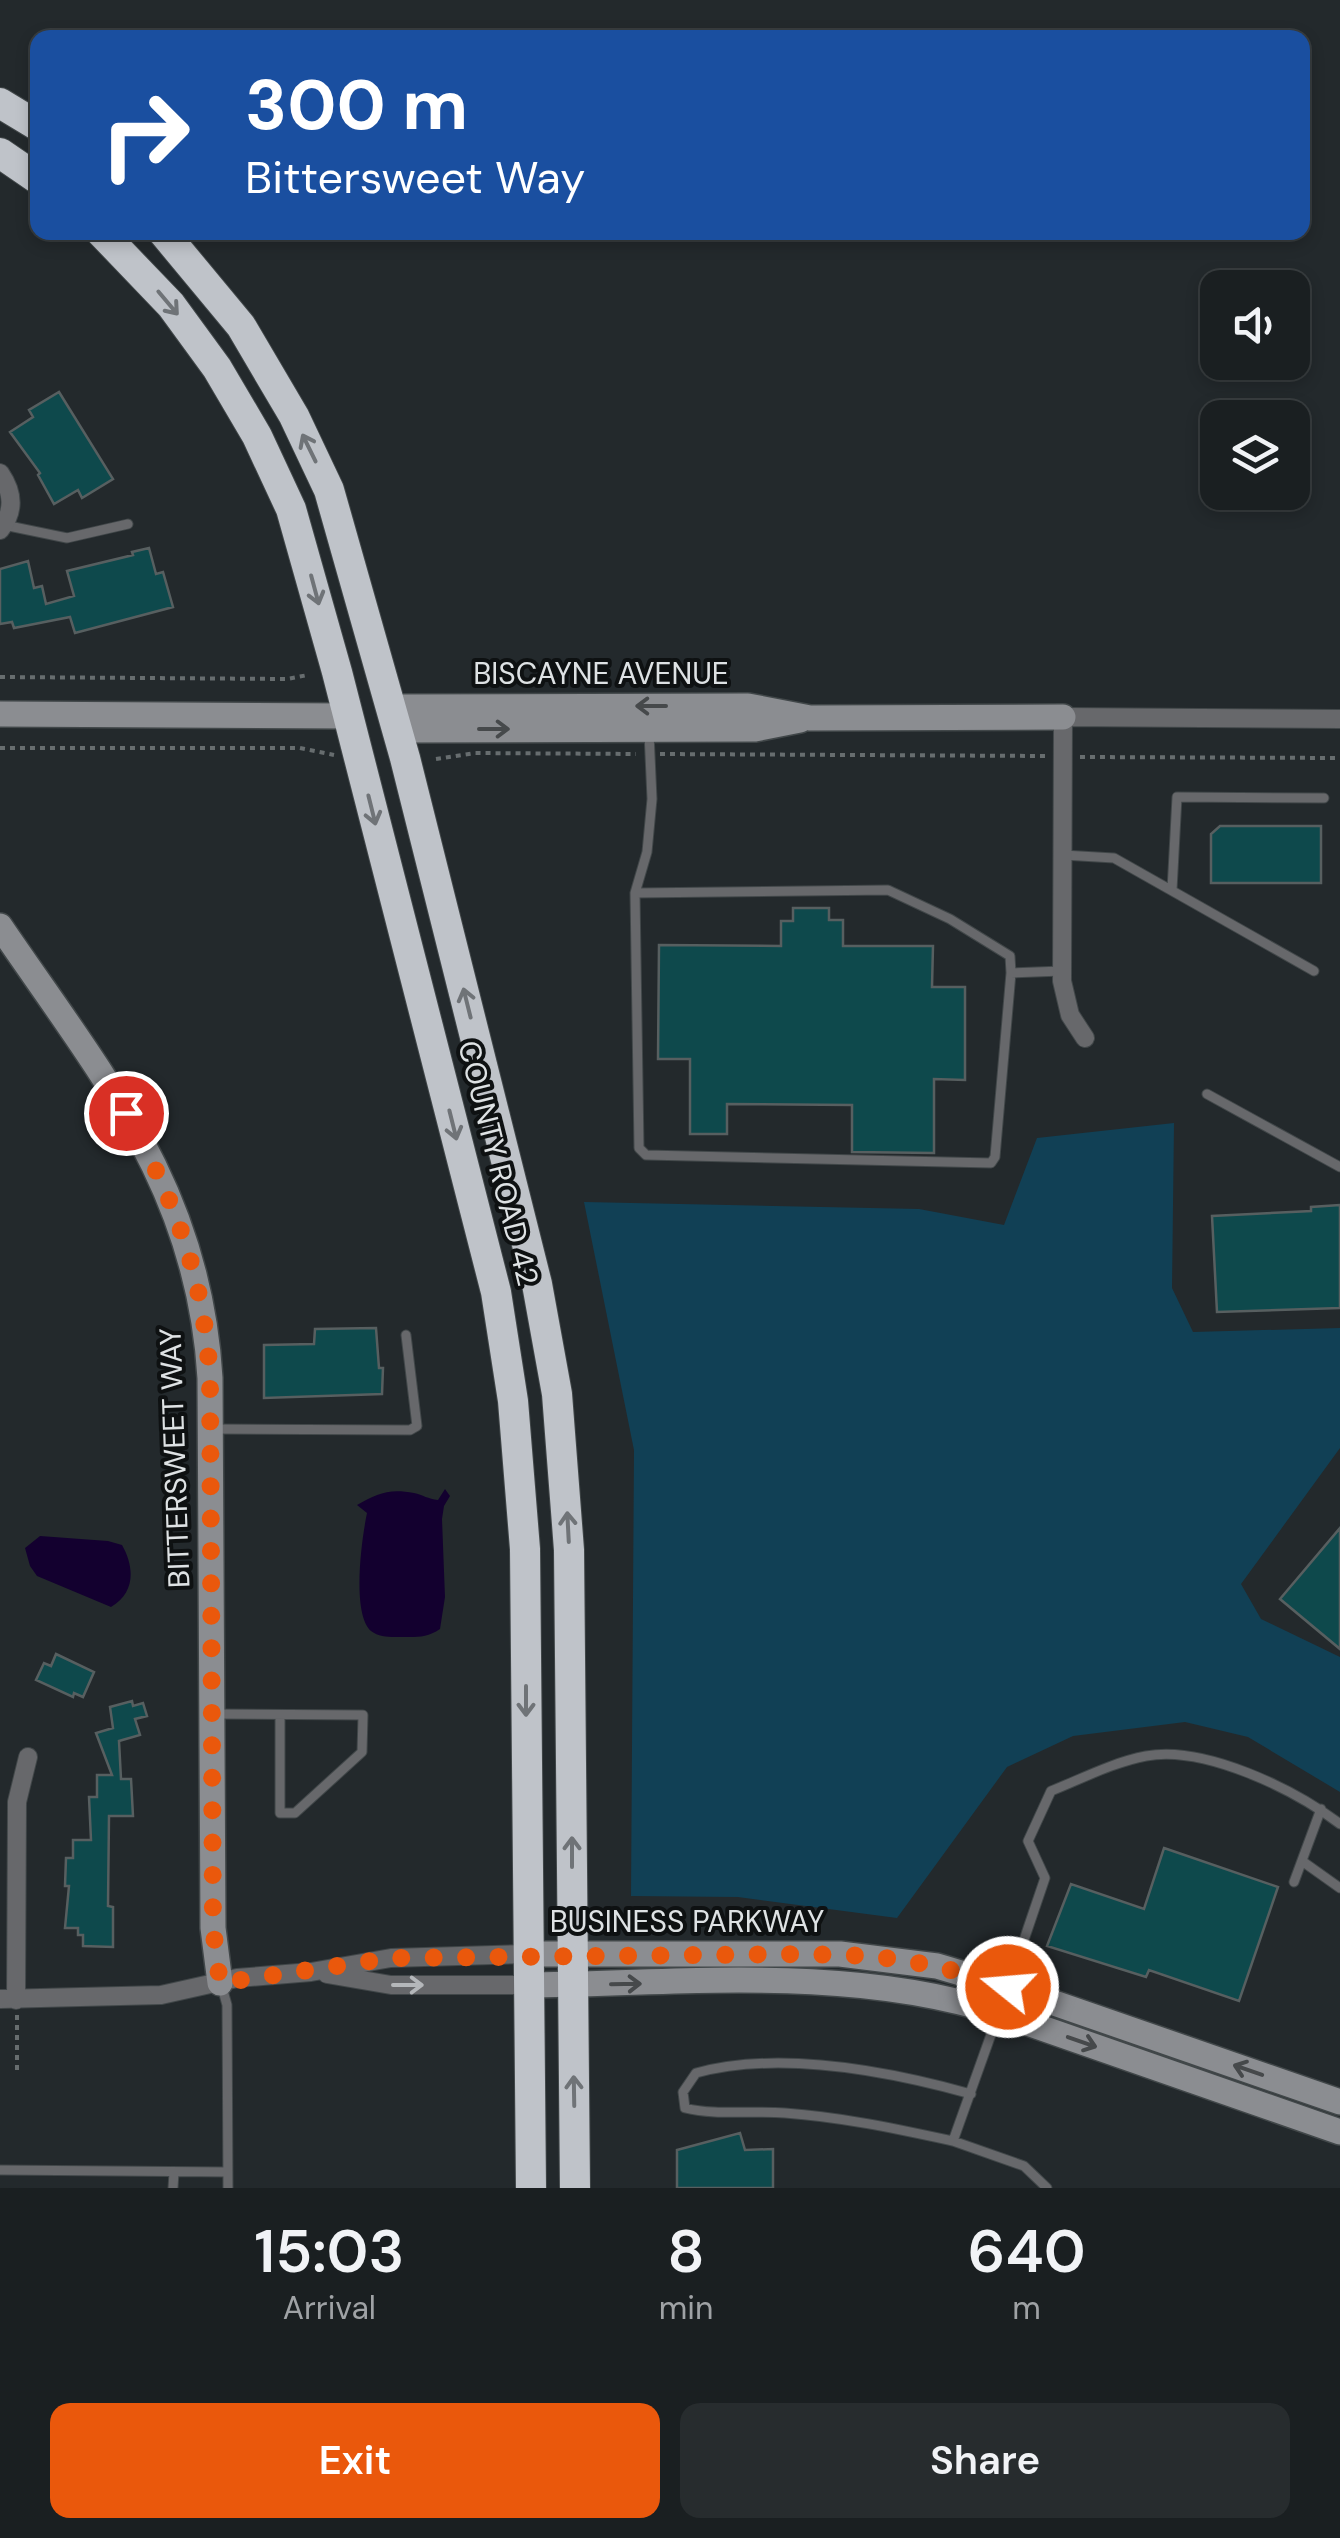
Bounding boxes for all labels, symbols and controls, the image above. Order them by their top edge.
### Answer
text: 300 m [245,60,468,151]
icon: right [80,70,210,200]
text: Bittersweet Way [245,148,585,207]
map controls [1200,270,1310,510]
button: sound [1200,270,1310,380]
one-way arrow [157,290,179,316]
button: layers [1200,400,1310,510]
one-way arrow [299,433,318,463]
one-way arrow [307,574,325,605]
street label: BISCAYNE AVENUE [473,654,729,693]
one-way arrow [635,696,668,716]
one-way arrow [477,719,509,738]
one-way arrow [364,794,383,825]
one-way arrow [457,988,476,1019]
street label: COUNTY ROAD 42 [449,1036,548,1289]
pin [84,1071,169,1156]
icon: arrive [99,1086,154,1141]
one-way arrow [445,1109,464,1140]
street label: BITTERSWEET WAY [150,1327,199,1589]
one-way arrow [558,1512,577,1544]
one-way arrow [516,1684,536,1717]
one-way arrow [562,1837,582,1870]
street label: BUSINESS PARKWAY [550,1902,824,1941]
position arrow [956,1935,1060,2039]
one-way arrow [608,1974,641,1994]
one-way arrow [390,1976,423,1994]
one-way arrow [1066,2034,1097,2052]
one-way arrow [1233,2060,1264,2078]
one-way arrow [564,2075,583,2107]
text: 15:03 [254,2212,404,2291]
text: 8 [667,2212,705,2291]
text: 640 [968,2212,1086,2291]
text: Arrival [283,2287,376,2329]
text: min [659,2287,713,2329]
text: m [1012,2287,1041,2329]
button: Exit [50,2403,660,2518]
button: Share [680,2403,1290,2518]

